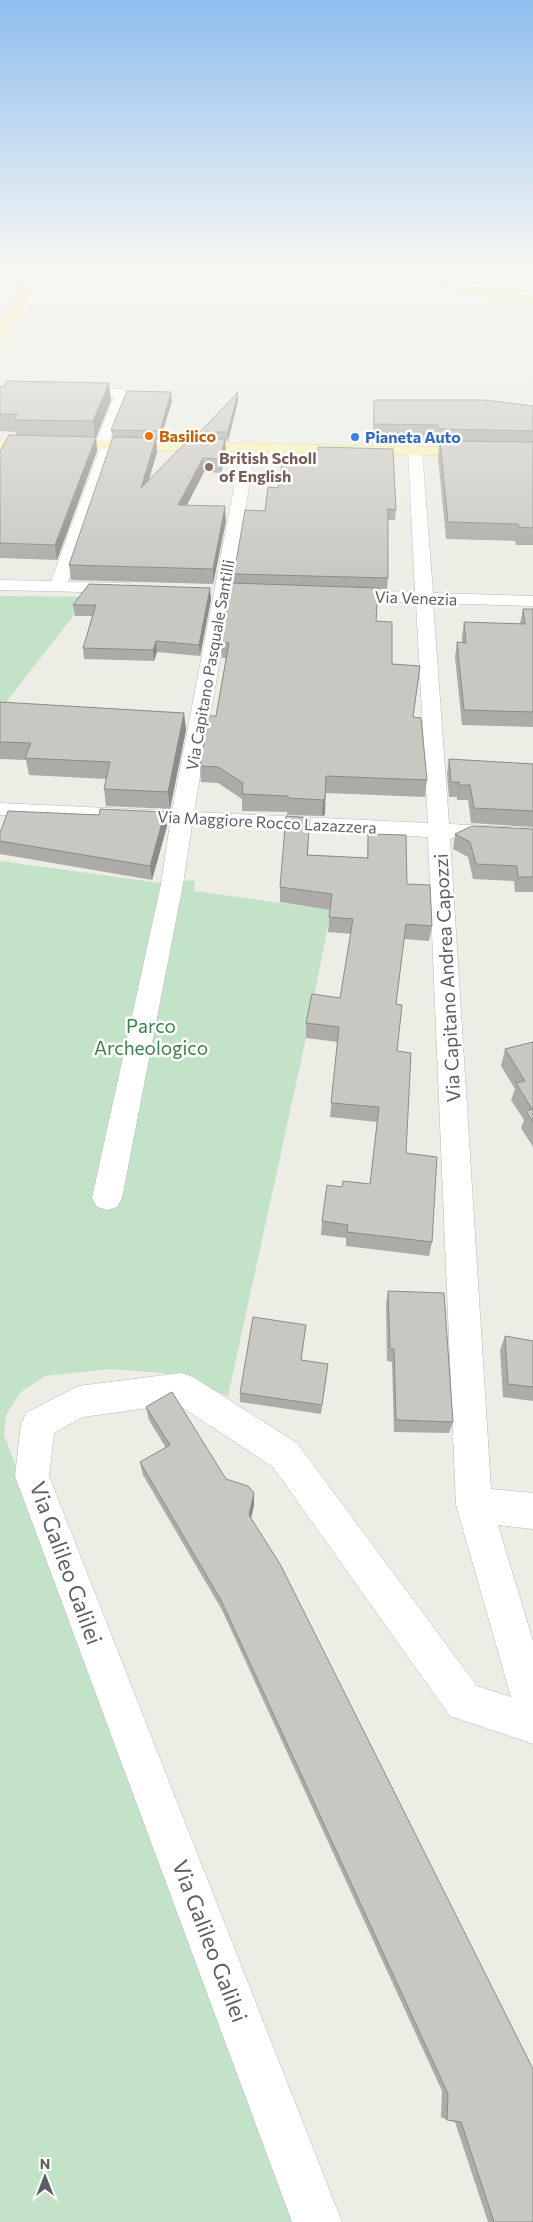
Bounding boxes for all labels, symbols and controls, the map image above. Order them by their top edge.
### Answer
place label: Basilico [159,426,217,445]
place label: Pianeta Auto [365,427,461,446]
marker: Basilico [143,430,155,442]
marker: Pianeta Auto [349,431,361,443]
place label: British Scholl of English [219,448,317,485]
marker: British Scholl of English [203,461,215,473]
street label: Via Capitano Pasquale Santilli [182,558,237,772]
street label: Via Venezia [374,587,458,608]
street label: Via Maggiore Rocco Lazazzera [157,806,377,837]
street label: Via Capitano Andrea Capozzi [428,853,465,1103]
park label: Parco Archeologico [94,1014,208,1059]
street label: Via Galileo Galilei [24,1478,109,1648]
street label: Via Galileo Galilei [167,1856,254,2026]
north arrow [20,2152,70,2202]
text: N [40,2155,50,2172]

